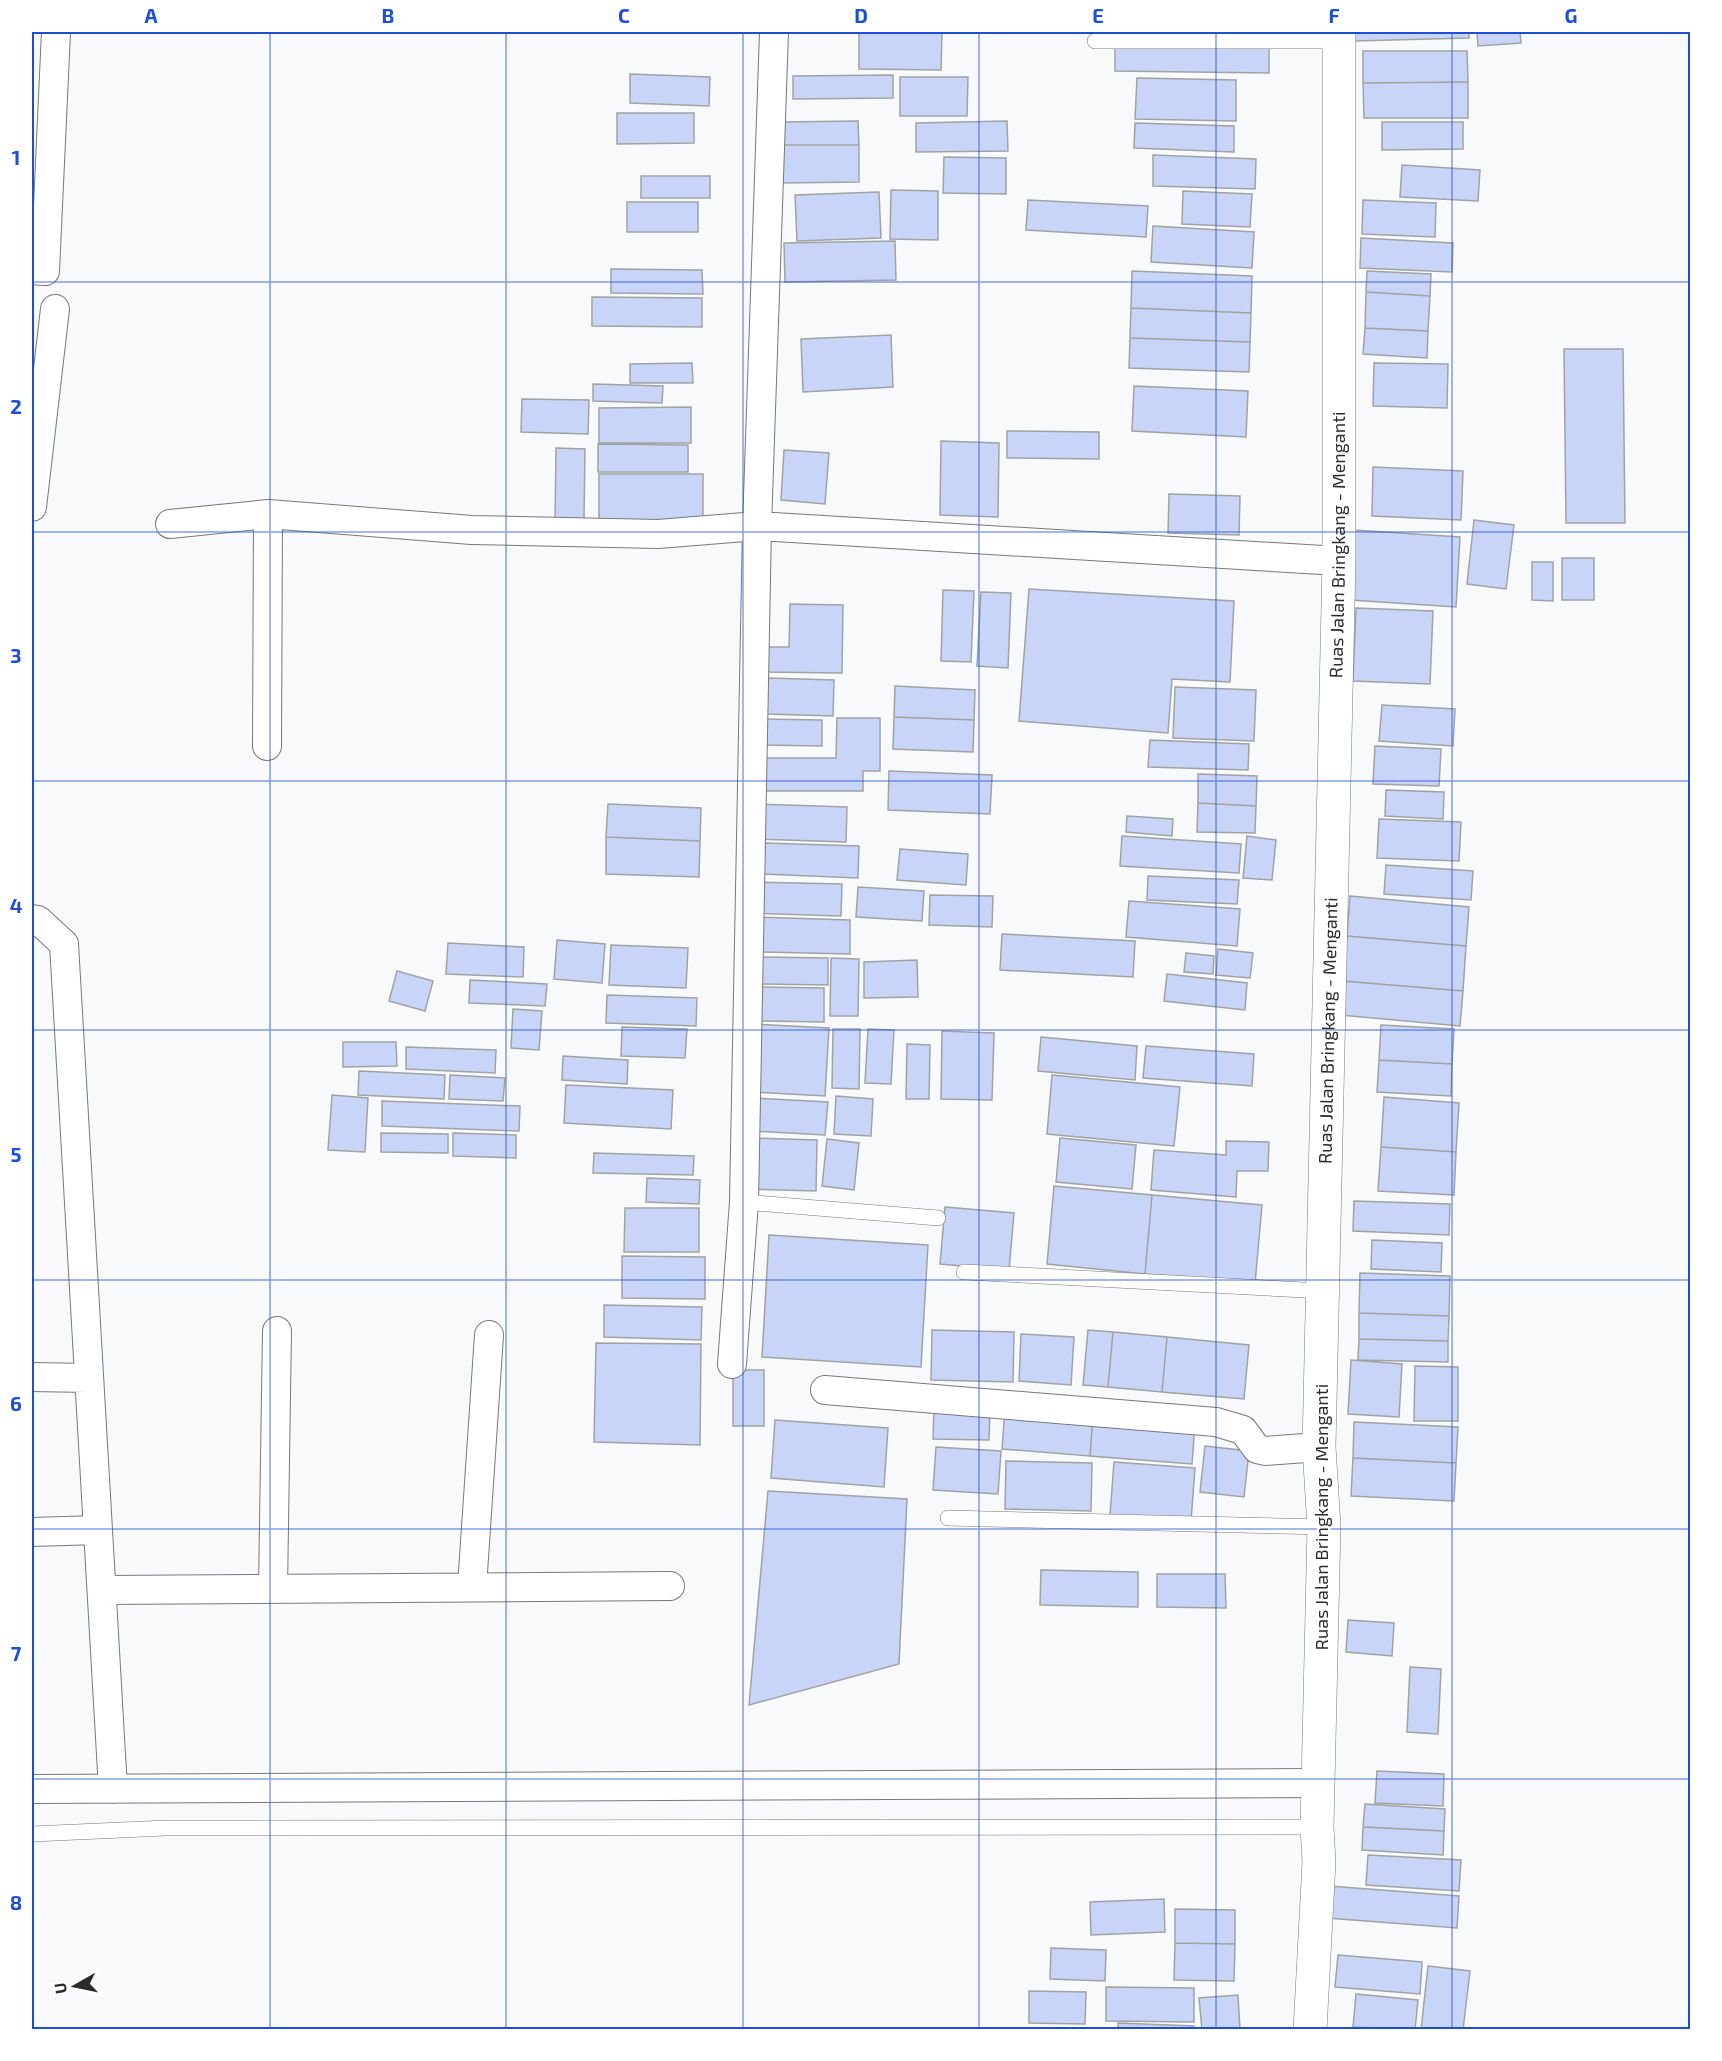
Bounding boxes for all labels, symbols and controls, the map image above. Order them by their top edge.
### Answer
text: A [144,3,158,27]
text: B [382,3,394,27]
text: C [618,3,630,27]
text: D [854,3,868,27]
text: E [1092,3,1104,27]
text: F [1328,3,1340,27]
text: G [1565,3,1577,27]
text: 1 [12,145,20,169]
text: 2 [10,394,22,418]
street label: Ruas Jalan Bringkang - Menganti [1324,412,1349,678]
text: 3 [10,643,22,667]
text: 4 [10,893,23,917]
street label: Ruas Jalan Bringkang - Menganti [1313,897,1341,1164]
text: 5 [10,1142,22,1166]
street label: Ruas Jalan Bringkang - Menganti [1310,1384,1332,1650]
text: 6 [10,1391,22,1415]
text: 7 [11,1641,22,1665]
text: 8 [10,1890,22,1914]
north arrow [45,1956,105,2016]
text: U [49,1982,70,1995]

